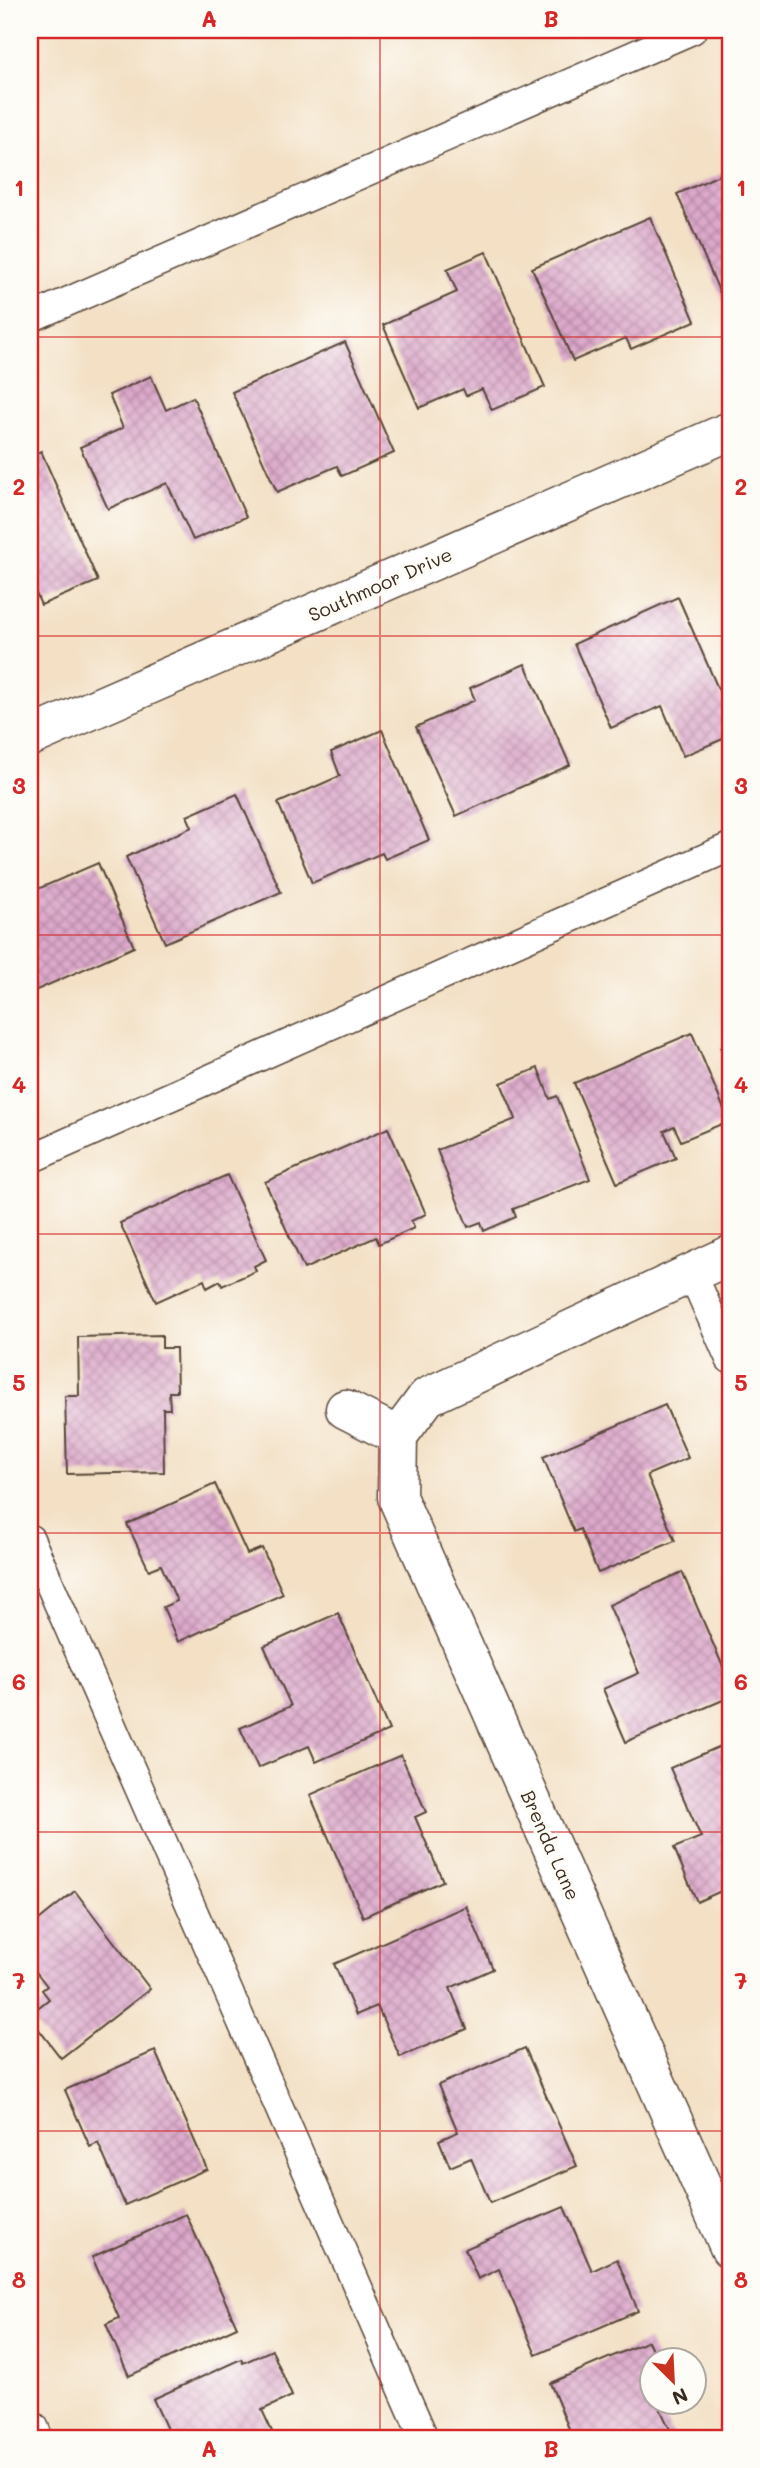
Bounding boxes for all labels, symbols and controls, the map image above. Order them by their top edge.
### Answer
text: A [201,3,217,33]
text: B [543,3,559,33]
text: 1 [14,172,24,202]
text: 1 [736,172,746,202]
text: 2 [13,471,25,501]
text: 2 [735,471,747,501]
street label: Southmoor Drive [304,541,456,627]
text: 3 [12,770,26,800]
text: 3 [734,770,748,800]
text: 4 [12,1069,26,1099]
text: 4 [734,1069,748,1099]
text: 5 [12,1367,26,1397]
text: 5 [734,1367,748,1397]
text: 6 [12,1666,26,1696]
text: 6 [734,1666,748,1696]
street label: Brenda Lane [516,1786,586,1904]
text: 7 [13,1965,26,1995]
text: 7 [735,1965,748,1995]
text: 8 [12,2264,26,2294]
text: 8 [734,2264,748,2294]
north arrow [638,2346,708,2416]
text: N [668,2383,692,2411]
text: A [201,2433,217,2463]
text: B [543,2433,559,2463]

